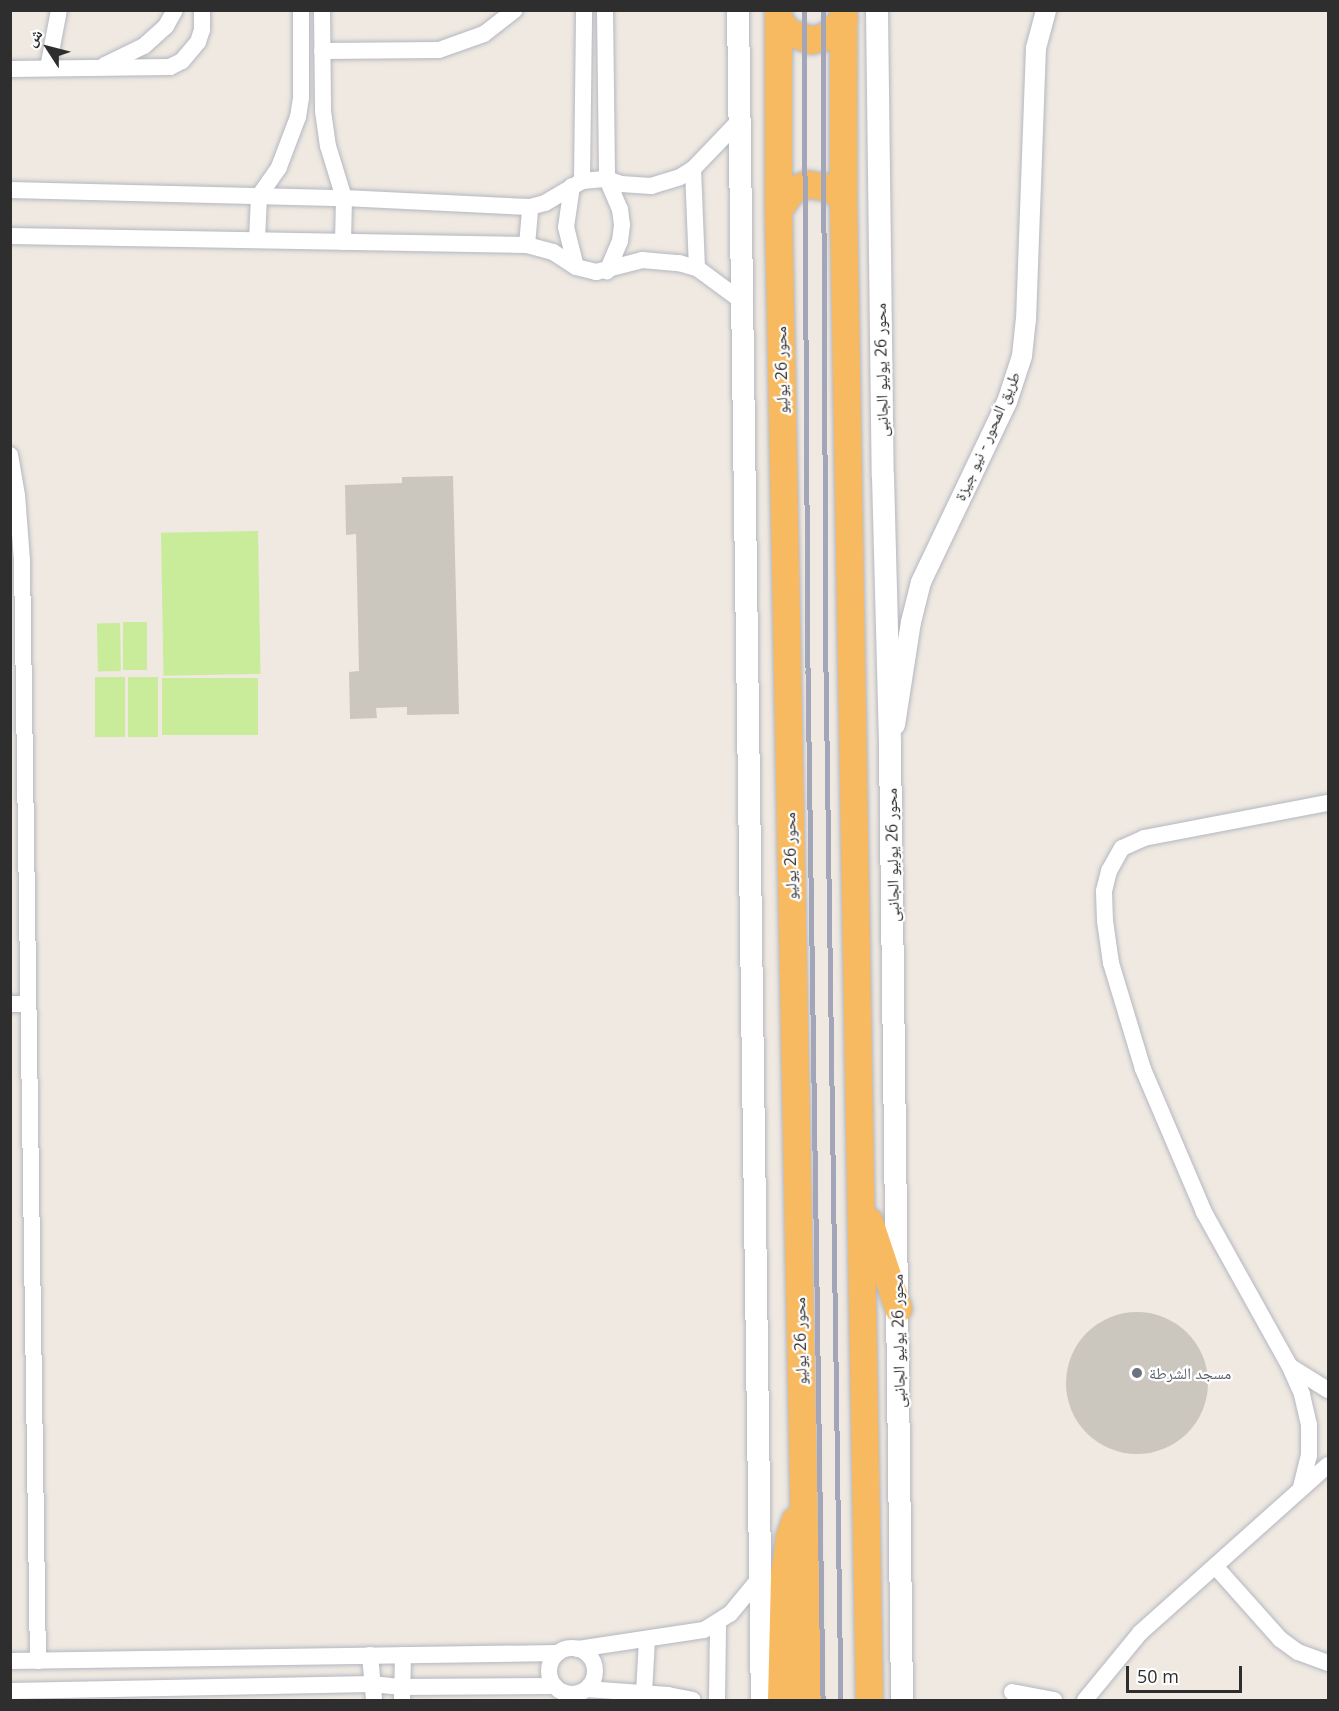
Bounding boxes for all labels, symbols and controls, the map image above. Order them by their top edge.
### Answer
north arrow [18,18,78,78]
text: ش [20,24,47,51]
street label: محور 26 يوليو الجانبى [870,303,892,437]
street label: محور 26 يوليو [771,326,791,414]
street label: طريق المحور - نيو جيزة [950,368,1024,504]
street label: محور 26 يوليو الجانبى [881,788,903,922]
street label: محور 26 يوليو [780,812,800,900]
street label: محور 26 يوليو الجانبى [887,1274,909,1408]
street label: محور 26 يوليو [790,1297,810,1385]
place label: مسجد الشرطة [1149,1363,1231,1383]
marker: مسجد الشرطة [1130,1366,1144,1380]
scale bar [1129,1654,1244,1692]
text: 50 m [1137,1664,1179,1688]

